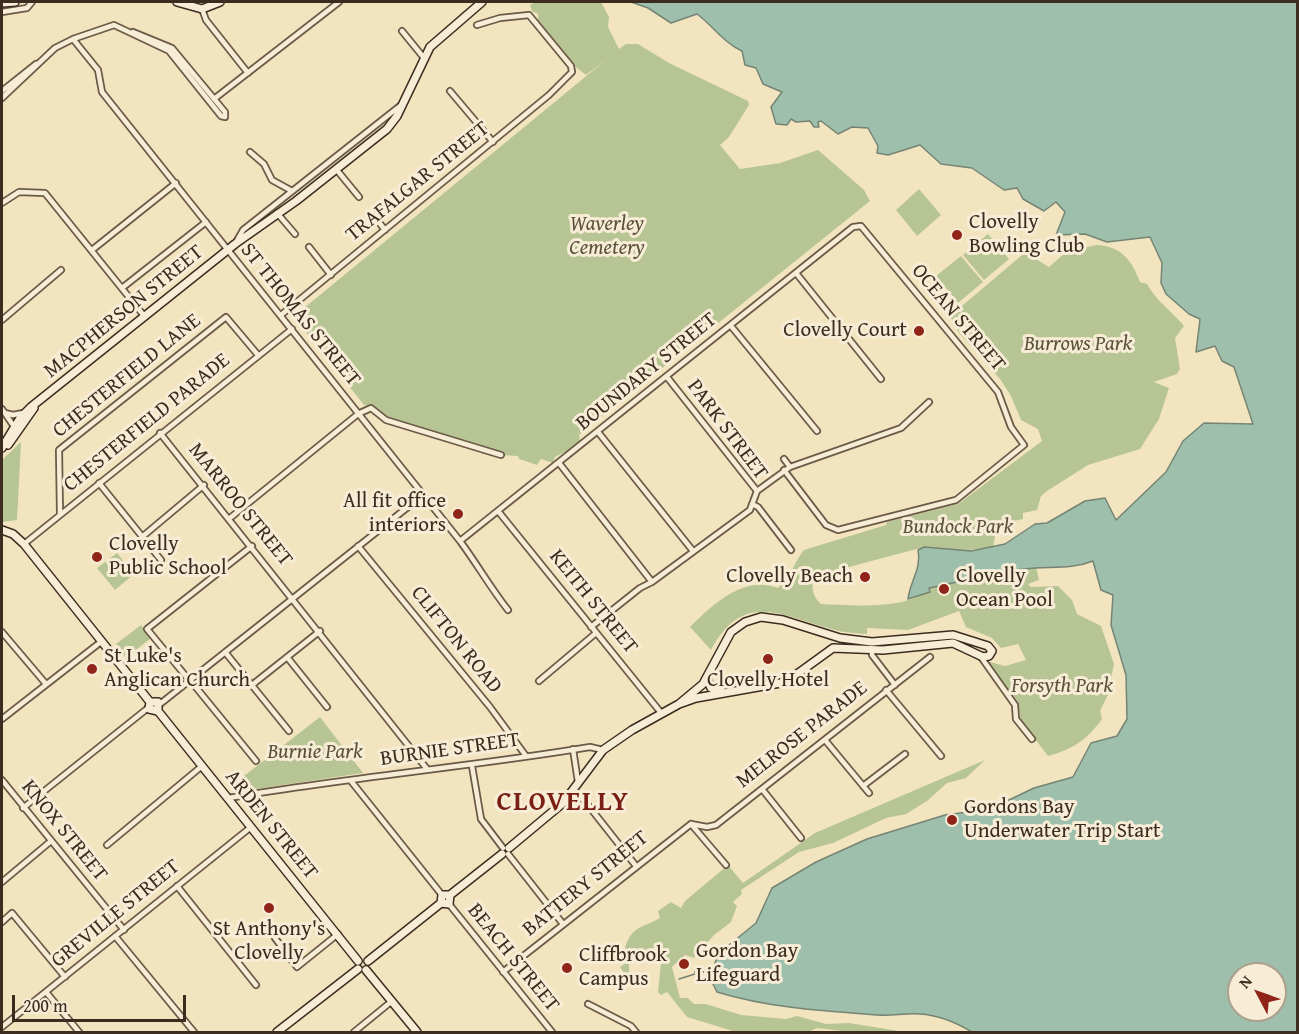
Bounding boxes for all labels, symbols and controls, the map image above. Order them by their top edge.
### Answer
street label: TRAFALGAR STREET [341,116,495,248]
place label: Clovelly Bowling Club [969,210,1084,260]
park label: Waverley Cemetery [569,212,645,262]
marker: Clovelly Bowling Club [950,228,964,242]
street label: ST THOMAS STREET [234,238,366,392]
street label: MACPHERSON STREET [39,240,209,384]
street label: OCEAN STREET [906,259,1010,377]
street label: BOUNDARY STREET [572,308,722,436]
street label: CHESTERFIELD LANE [48,309,206,443]
place label: Clovelly Court [783,318,907,344]
marker: Clovelly Court [912,324,926,338]
park label: Burrows Park [1024,332,1132,358]
street label: CHESTERFIELD PARADE [59,348,235,498]
street label: PARK STREET [681,375,773,485]
street label: MARROO STREET [183,438,297,572]
place label: All fit office interiors [343,489,446,539]
marker: All fit office interiors [451,507,465,521]
park label: Bundock Park [903,515,1013,541]
place label: Clovelly Public School [109,532,227,582]
street label: KEITH STREET [543,545,643,659]
marker: Clovelly Public School [90,550,104,564]
place label: Clovelly Beach [726,564,853,590]
place label: Clovelly Ocean Pool [956,564,1053,614]
marker: Clovelly Beach [858,570,872,584]
street label: CLIFTON ROAD [405,581,507,699]
marker: Clovelly Ocean Pool [937,582,951,596]
place label: St Luke's Anglican Church [104,644,250,694]
marker: Clovelly Hotel [761,652,775,666]
marker: St Luke's Anglican Church [85,662,99,676]
place label: Clovelly Hotel [707,668,829,694]
park label: Forsyth Park [1011,674,1113,700]
street label: MELROSE PARADE [731,676,873,794]
street label: BURNIE STREET [379,728,521,772]
park label: Burnie Park [267,740,363,766]
street label: ARDEN STREET [219,765,323,885]
street label: KNOX STREET [15,775,113,887]
district label: CLOVELLY [497,787,629,819]
place label: Gordons Bay Underwater Trip Start [964,795,1160,845]
marker: Gordons Bay Underwater Trip Start [945,813,959,827]
street label: BATTERY STREET [518,826,654,942]
street label: GREVILLE STREET [47,854,185,974]
street label: BEACH STREET [462,899,564,1017]
marker: St Anthony's Clovelly [262,901,276,915]
place label: St Anthony's Clovelly [213,917,325,967]
place label: Gordon Bay Lifeguard [696,939,798,989]
place label: Cliffbrook Campus [579,943,667,993]
marker: Gordon Bay Lifeguard [677,957,691,971]
marker: Cliffbrook Campus [560,961,574,975]
north arrow [1227,962,1287,1022]
text: N [1232,970,1257,993]
scale bar [15,983,189,1021]
text: 200 m [23,992,68,1019]

